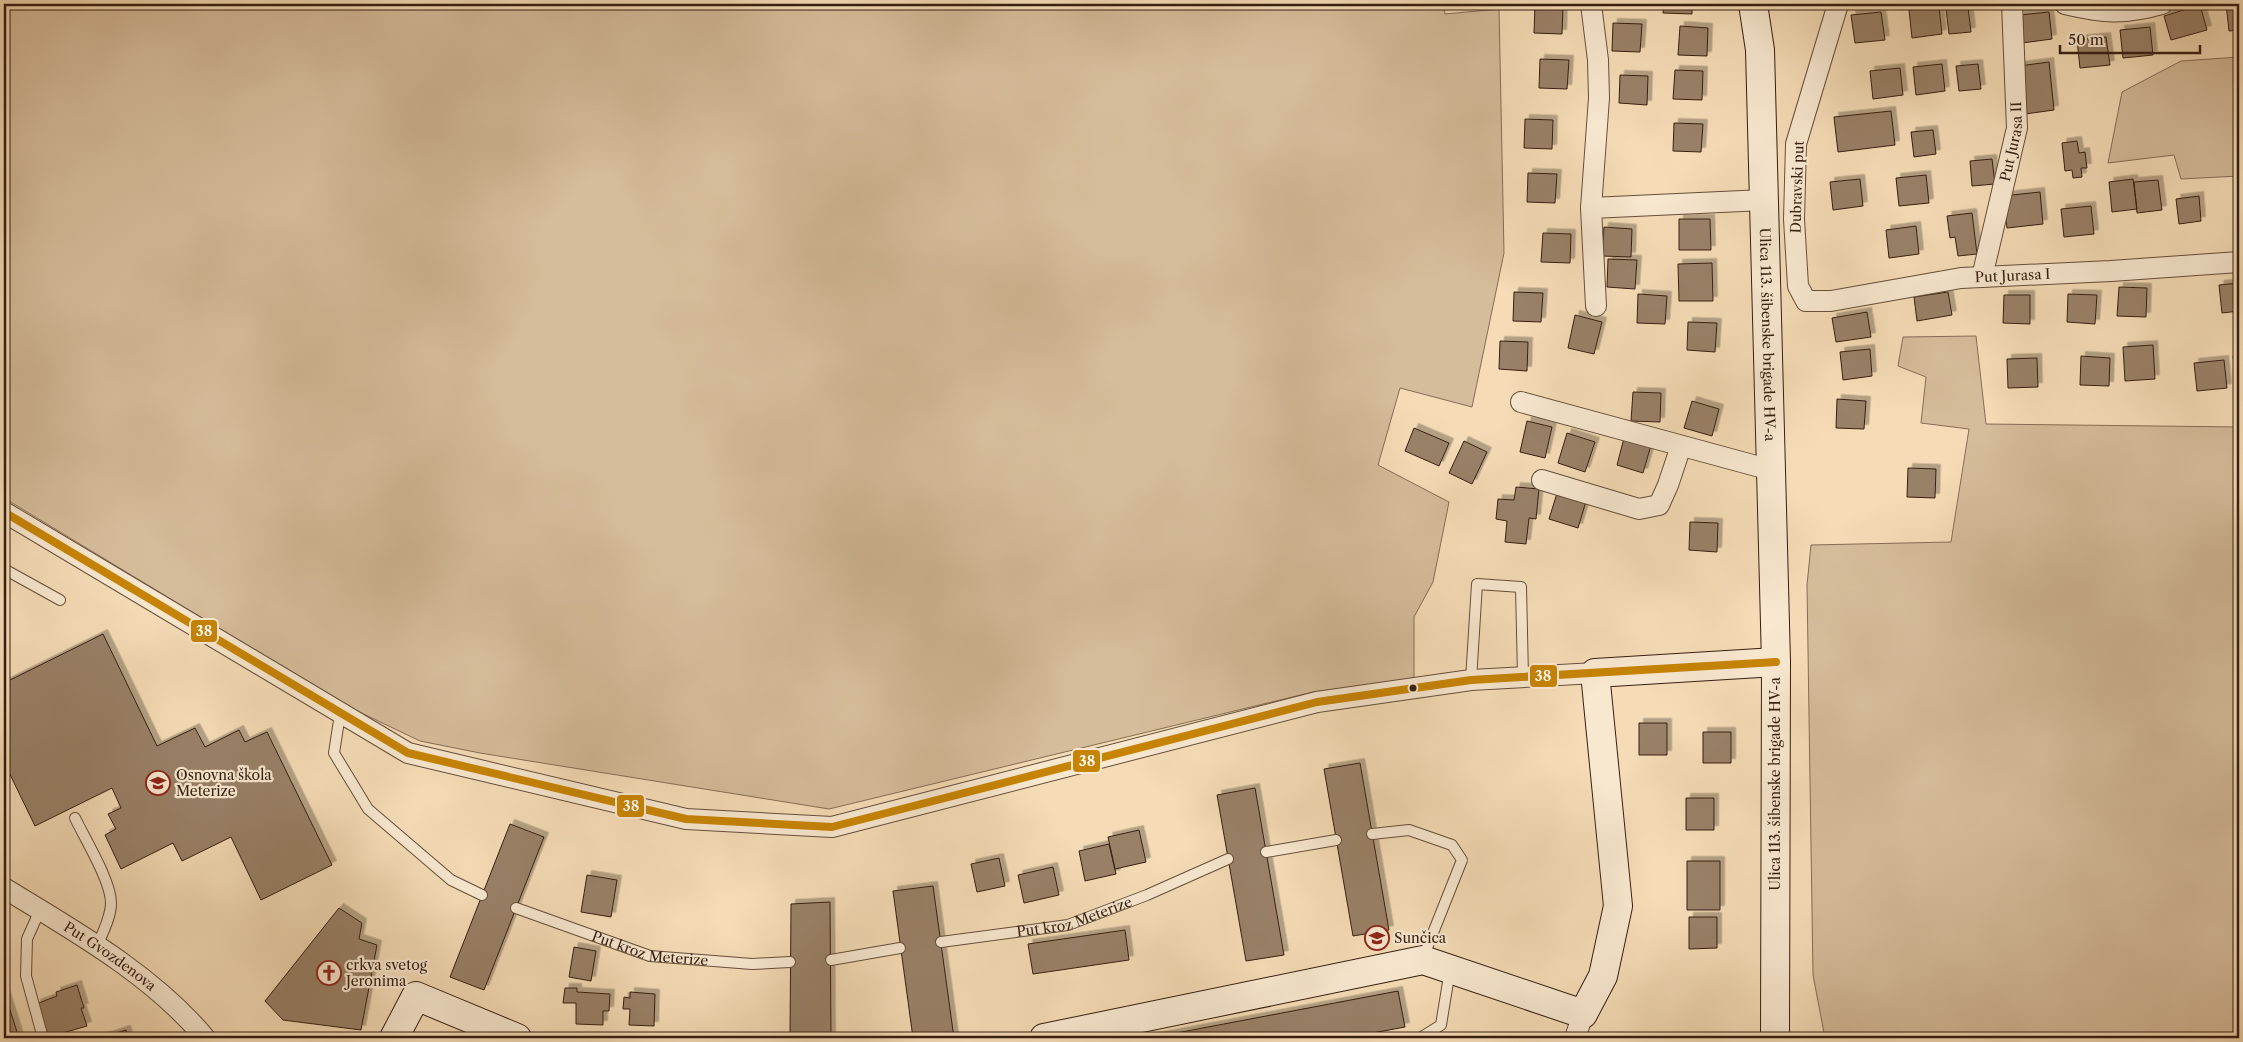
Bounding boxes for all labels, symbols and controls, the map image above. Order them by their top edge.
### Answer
scale bar [2060,22,2200,54]
text: 50 m [2068,30,2104,49]
street label: Put Jurasa II [1996,101,2026,183]
street label: Dubravski put [1786,140,1808,234]
street label: Ulica 113. šibenske brigade HV-a [1756,227,1779,442]
street label: Put Jurasa I [1974,265,2051,286]
line badge: 38 [190,619,218,643]
text: 38 [196,622,212,640]
line badge: 38 [1529,664,1558,688]
text: 38 [1535,667,1551,685]
street label: Ulica 113. šibenske brigade HV-a [1766,677,1784,891]
unlabelled marker [1408,683,1418,693]
line badge: 38 [1072,749,1101,773]
text: 38 [1079,752,1095,770]
place label: Osnovna škola Meterize [176,766,272,800]
school or university icon: Osnovna škola Meterize [145,770,171,796]
line badge: 38 [616,794,645,818]
text: 38 [623,797,639,815]
street label: Put kroz Meterize [1015,893,1135,941]
street label: Put Gvozdenova [60,918,160,995]
school or university icon: Sunčica [1364,925,1390,951]
street label: Put kroz Meterize [589,927,709,970]
place label: Sunčica [1394,929,1447,947]
place label: crkva svetog Jeronima [344,956,428,990]
church icon: crkva svetog Jeronima [316,960,342,986]

